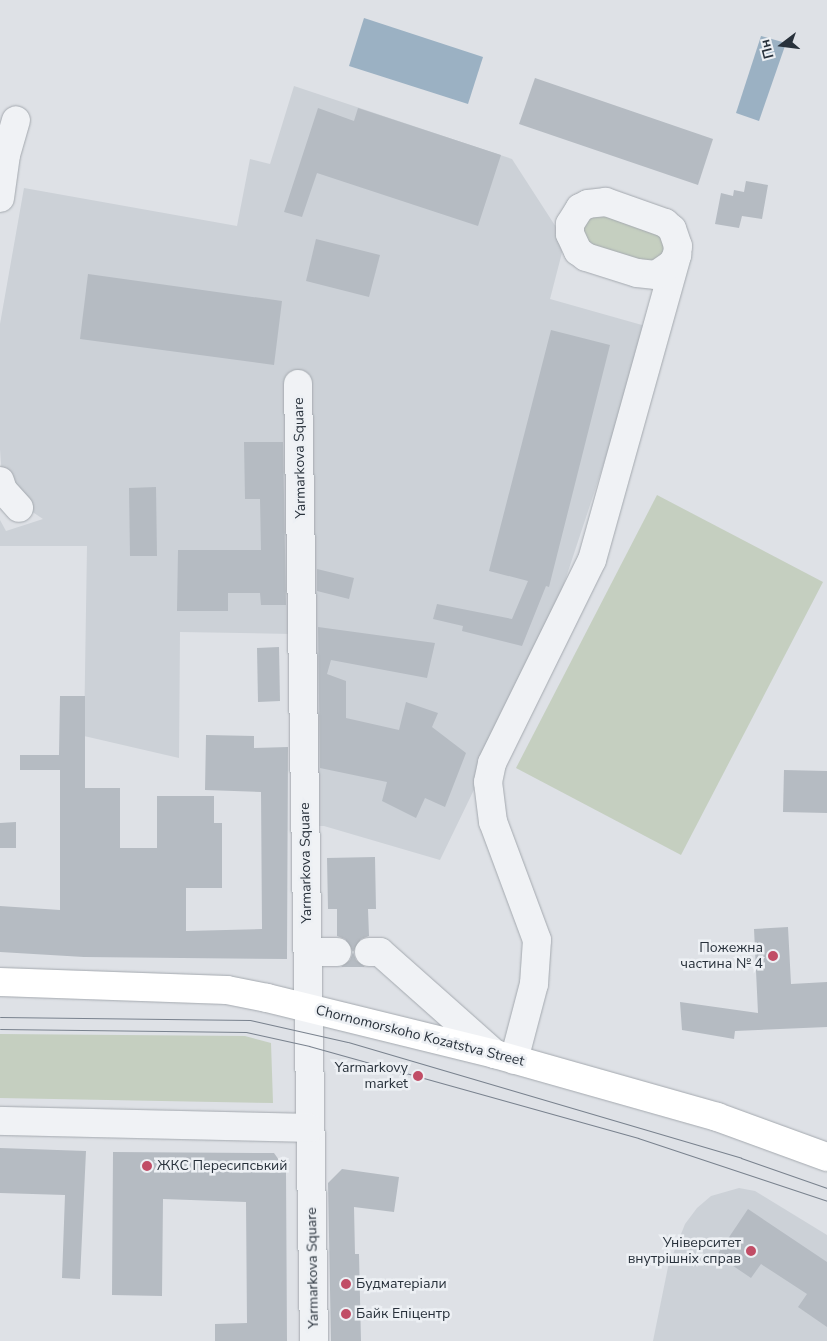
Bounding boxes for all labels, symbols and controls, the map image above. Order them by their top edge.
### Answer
north arrow [757,20,807,70]
text: Пн [755,37,779,61]
street label: Yarmarkova Square [291,397,309,519]
street label: Yarmarkova Square [297,802,315,924]
place label: Пожежна частина № 4 [680,940,763,972]
marker: Пожежна частина № 4 [767,950,779,962]
street label: Chornomorskoho Kozatstva Street [314,1002,526,1070]
place label: Yarmarkovy market [335,1060,408,1092]
marker: Yarmarkovy market [412,1070,424,1082]
place label: ЖКС Пересипський [157,1158,287,1174]
marker: ЖКС Пересипський [141,1160,153,1172]
street label: Yarmarkova Square [304,1207,322,1329]
place label: Університет внутрішніх справ [628,1235,741,1268]
marker: Університет внутрішніх справ [745,1245,757,1257]
place label: Будматеріали [356,1276,447,1292]
marker: Будматеріали [340,1278,352,1290]
place label: Байк Епіцентр [356,1306,450,1322]
marker: Байк Епіцентр [340,1308,352,1320]

